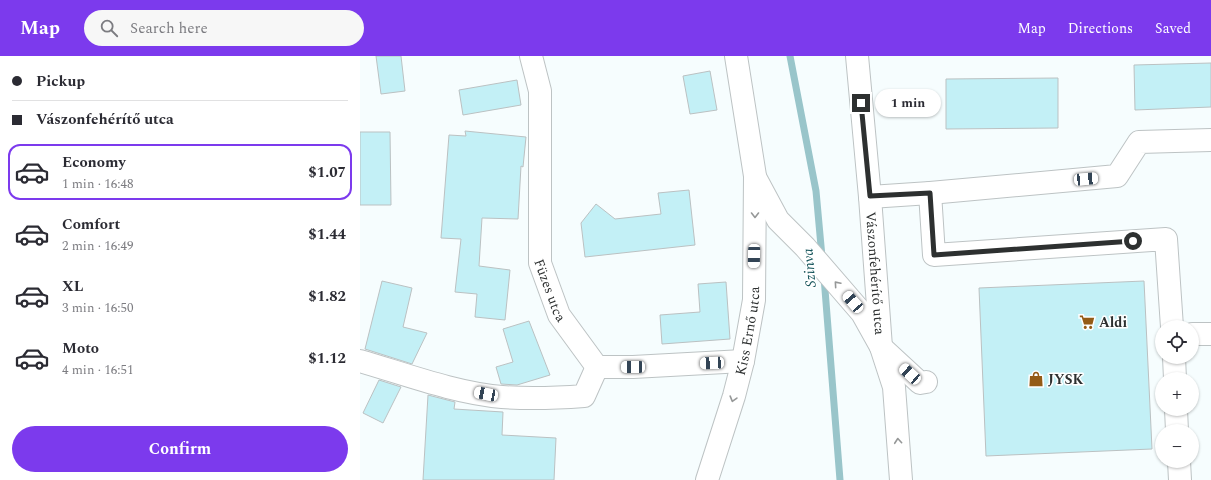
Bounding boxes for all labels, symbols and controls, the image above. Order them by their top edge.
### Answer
search box [84,10,364,46]
text: Map [20,14,60,43]
icon: search [98,17,120,39]
text: Search here [130,17,208,40]
text: Map [1018,18,1046,39]
text: Directions [1068,18,1133,39]
text: Saved [1155,18,1191,39]
text: Pickup [36,70,85,93]
callout: 1 min [875,89,941,117]
text: 1 min [891,93,925,113]
route end [852,94,870,112]
text: Vászonfehérítő utca [36,108,174,131]
text: Economy [62,151,126,174]
icon: car [14,154,50,190]
text: $1.07 [308,161,346,184]
car [1074,172,1098,186]
text: 1 min · 16:48 [62,174,134,194]
street label: Vászonfehérítő utca [860,211,890,336]
one-way arrow [751,212,759,218]
text: Comfort [62,213,120,236]
icon: car [14,216,50,252]
text: $1.44 [308,223,346,246]
route start [1124,232,1142,250]
text: 2 min · 16:49 [62,236,134,256]
car [748,244,760,268]
water label: Szinva [796,247,823,288]
street label: Füzes utca [528,256,571,327]
text: XL [62,275,83,298]
icon: car [14,278,50,314]
one-way arrow [834,281,841,288]
text: $1.82 [308,285,346,308]
street label: Kiss Ernő utca [730,286,765,378]
car [841,289,865,315]
text: 3 min · 16:50 [62,298,134,318]
place label: Aldi [1099,312,1128,333]
supermarket icon: Aldi [1078,313,1096,331]
map controls [1155,320,1199,468]
button: locate [1155,320,1199,364]
text: Moto [62,337,99,360]
icon: car [14,340,50,376]
text: $1.12 [308,347,346,370]
car [700,356,724,370]
text: 4 min · 16:51 [62,360,134,380]
car [621,361,645,373]
car [897,362,923,386]
place label: JYSK [1048,369,1083,390]
shop icon: JYSK [1027,370,1045,388]
button: + [1155,372,1199,416]
car [473,386,499,402]
one-way arrow [729,395,738,402]
button: − [1155,424,1199,468]
button: Confirm [12,426,348,472]
one-way arrow [893,438,902,444]

